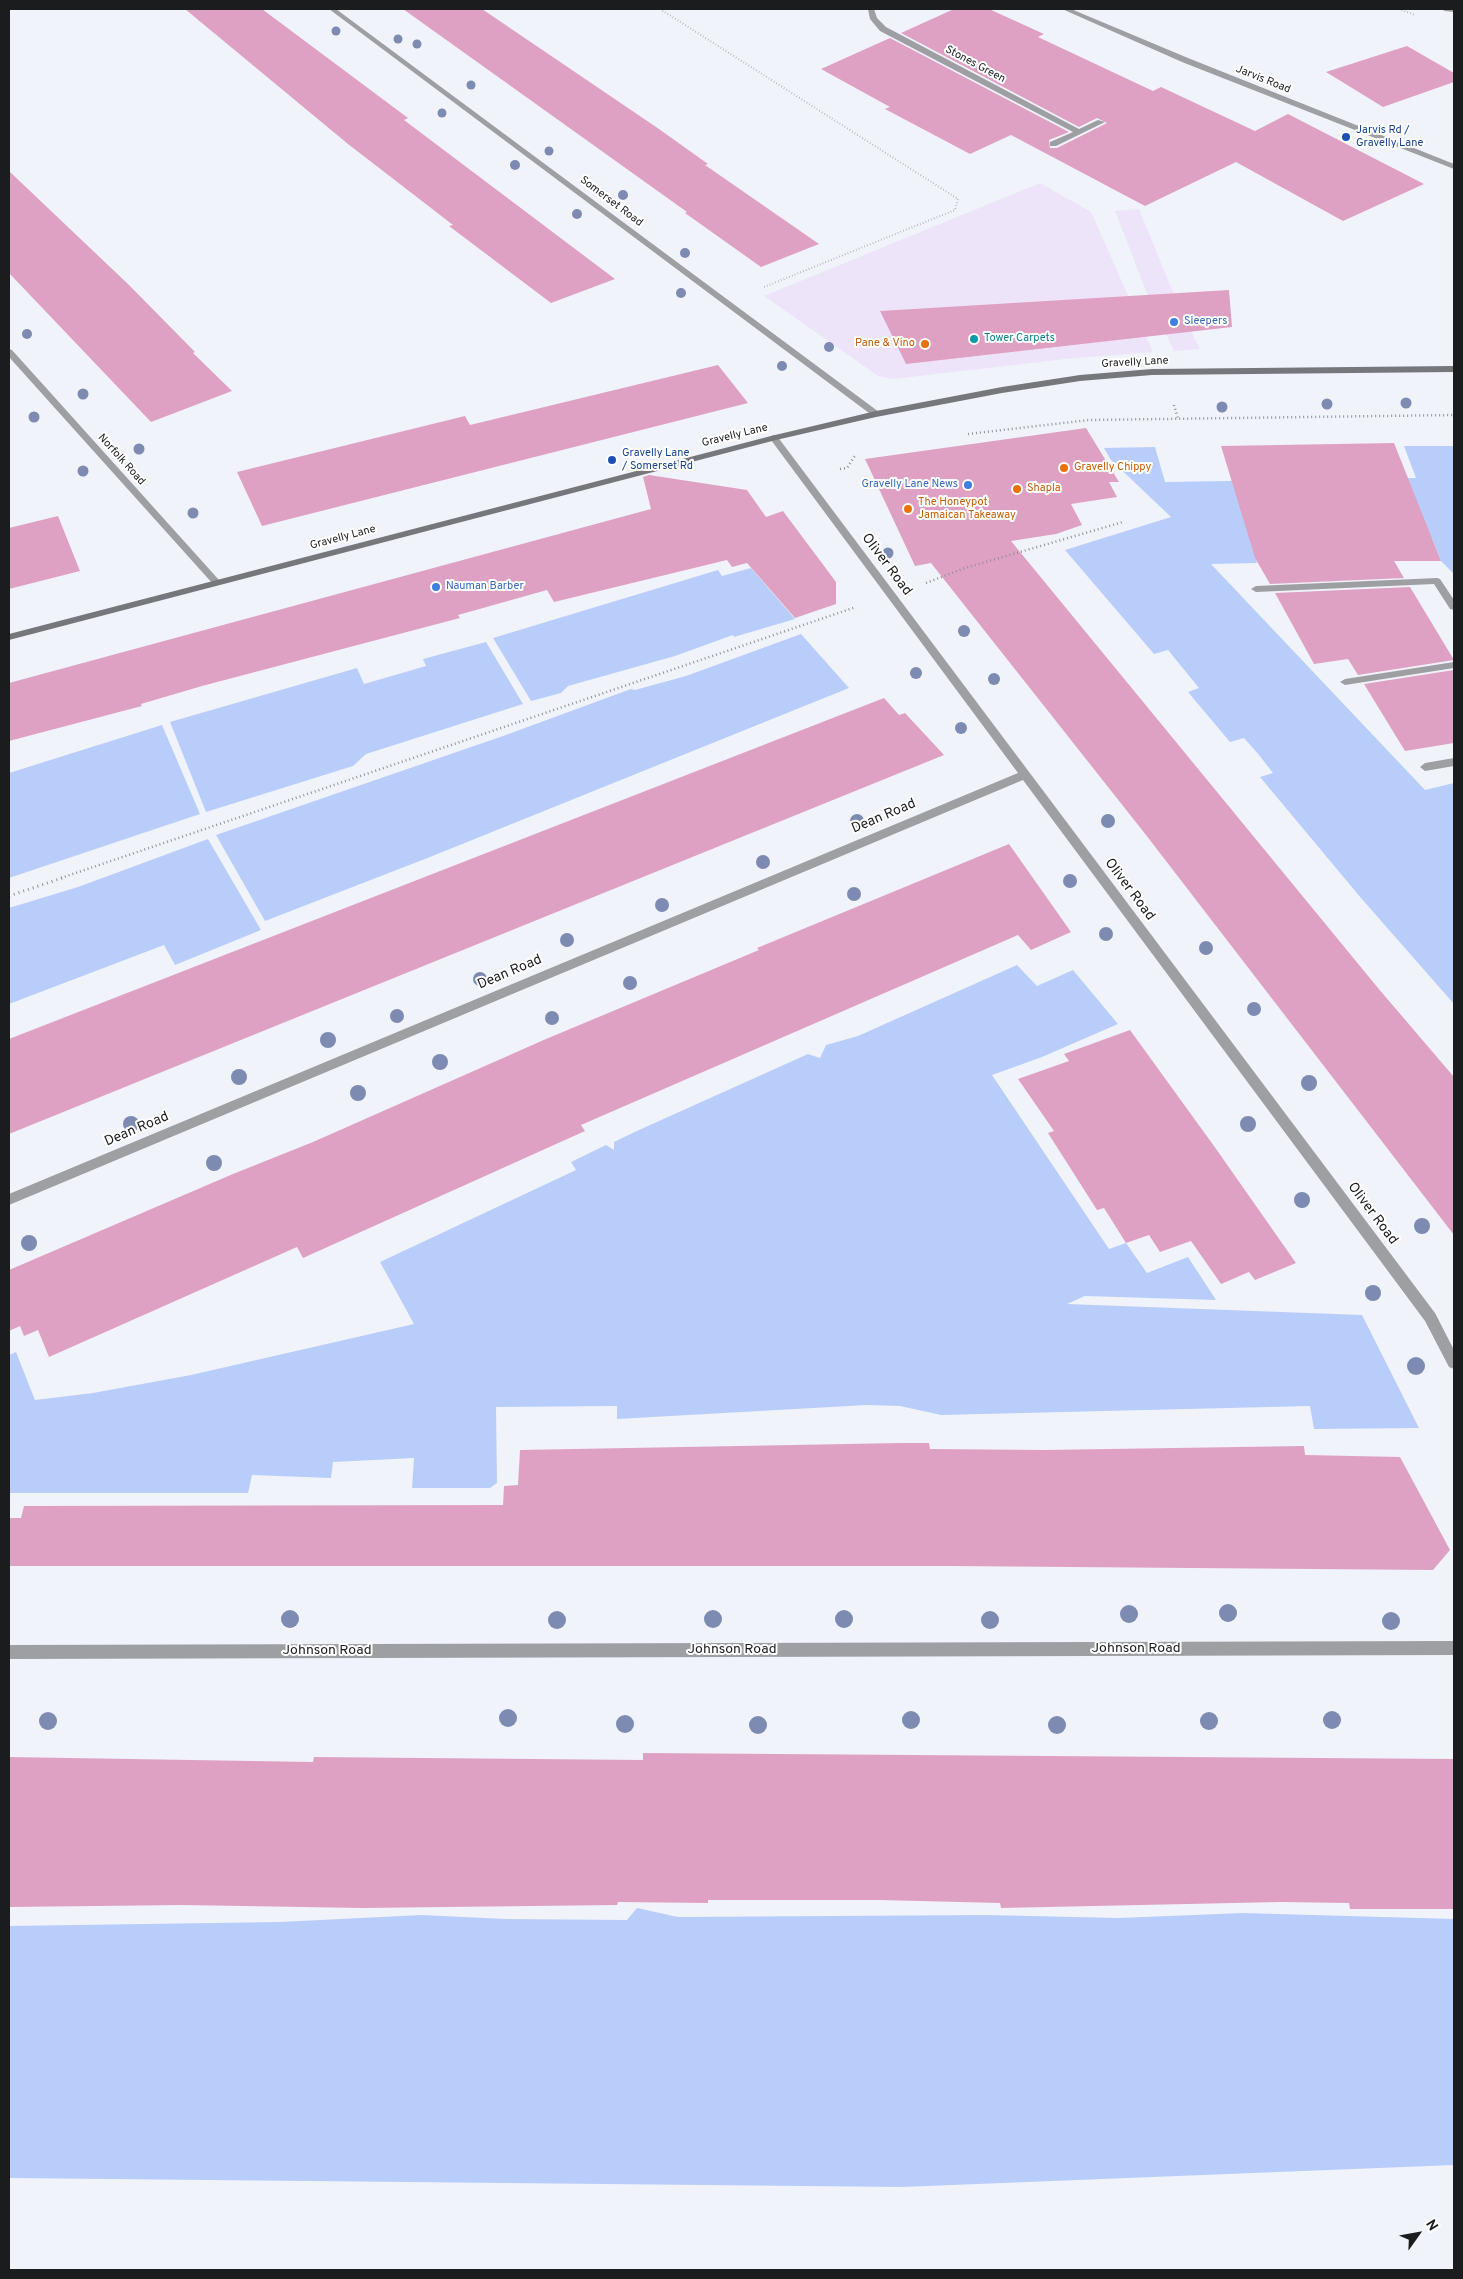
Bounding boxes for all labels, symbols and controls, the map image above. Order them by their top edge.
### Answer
street label: Stones Green [943,44,1007,86]
street label: Jarvis Road [1234,63,1292,97]
place label: Jarvis Rd / Gravelly Lane [1356,124,1423,150]
marker: Jarvis Rd / Gravelly Lane [1340,131,1352,143]
street label: Somerset Road [577,174,645,230]
place label: Sleepers [1184,315,1227,329]
marker: Sleepers [1168,316,1180,328]
place label: Tower Carpets [984,332,1055,346]
marker: Tower Carpets [968,333,980,345]
place label: Pane & Vino [855,337,915,351]
marker: Pane & Vino [919,338,931,350]
street label: Gravelly Lane [1101,355,1169,371]
street label: Gravelly Lane [701,421,769,451]
street label: Norfolk Road [94,432,148,488]
place label: Gravelly Lane / Somerset Rd [622,447,693,473]
marker: Gravelly Lane / Somerset Rd [606,454,618,466]
place label: Gravelly Chippy [1074,461,1151,475]
marker: Gravelly Chippy [1058,462,1070,474]
place label: Gravelly Lane News [861,478,958,492]
marker: Gravelly Lane News [962,479,974,491]
place label: Shapla [1027,482,1061,496]
marker: Shapla [1011,483,1023,495]
place label: The Honeypot Jamaican Takeaway [918,496,1016,522]
marker: The Honeypot Jamaican Takeaway [902,503,914,515]
street label: Gravelly Lane [309,523,377,553]
street label: Oliver Road [857,531,915,599]
place label: Nauman Barber [446,580,524,594]
marker: Nauman Barber [430,581,442,593]
street label: Dean Road [849,796,919,838]
street label: Oliver Road [1100,856,1158,924]
street label: Dean Road [475,952,545,994]
street label: Dean Road [102,1109,172,1151]
street label: Oliver Road [1343,1180,1401,1248]
street label: Johnson Road [1091,1641,1181,1657]
street label: Johnson Road [687,1642,777,1658]
street label: Johnson Road [282,1643,372,1659]
north arrow [1393,2209,1443,2259]
text: N [1421,2217,1441,2235]

